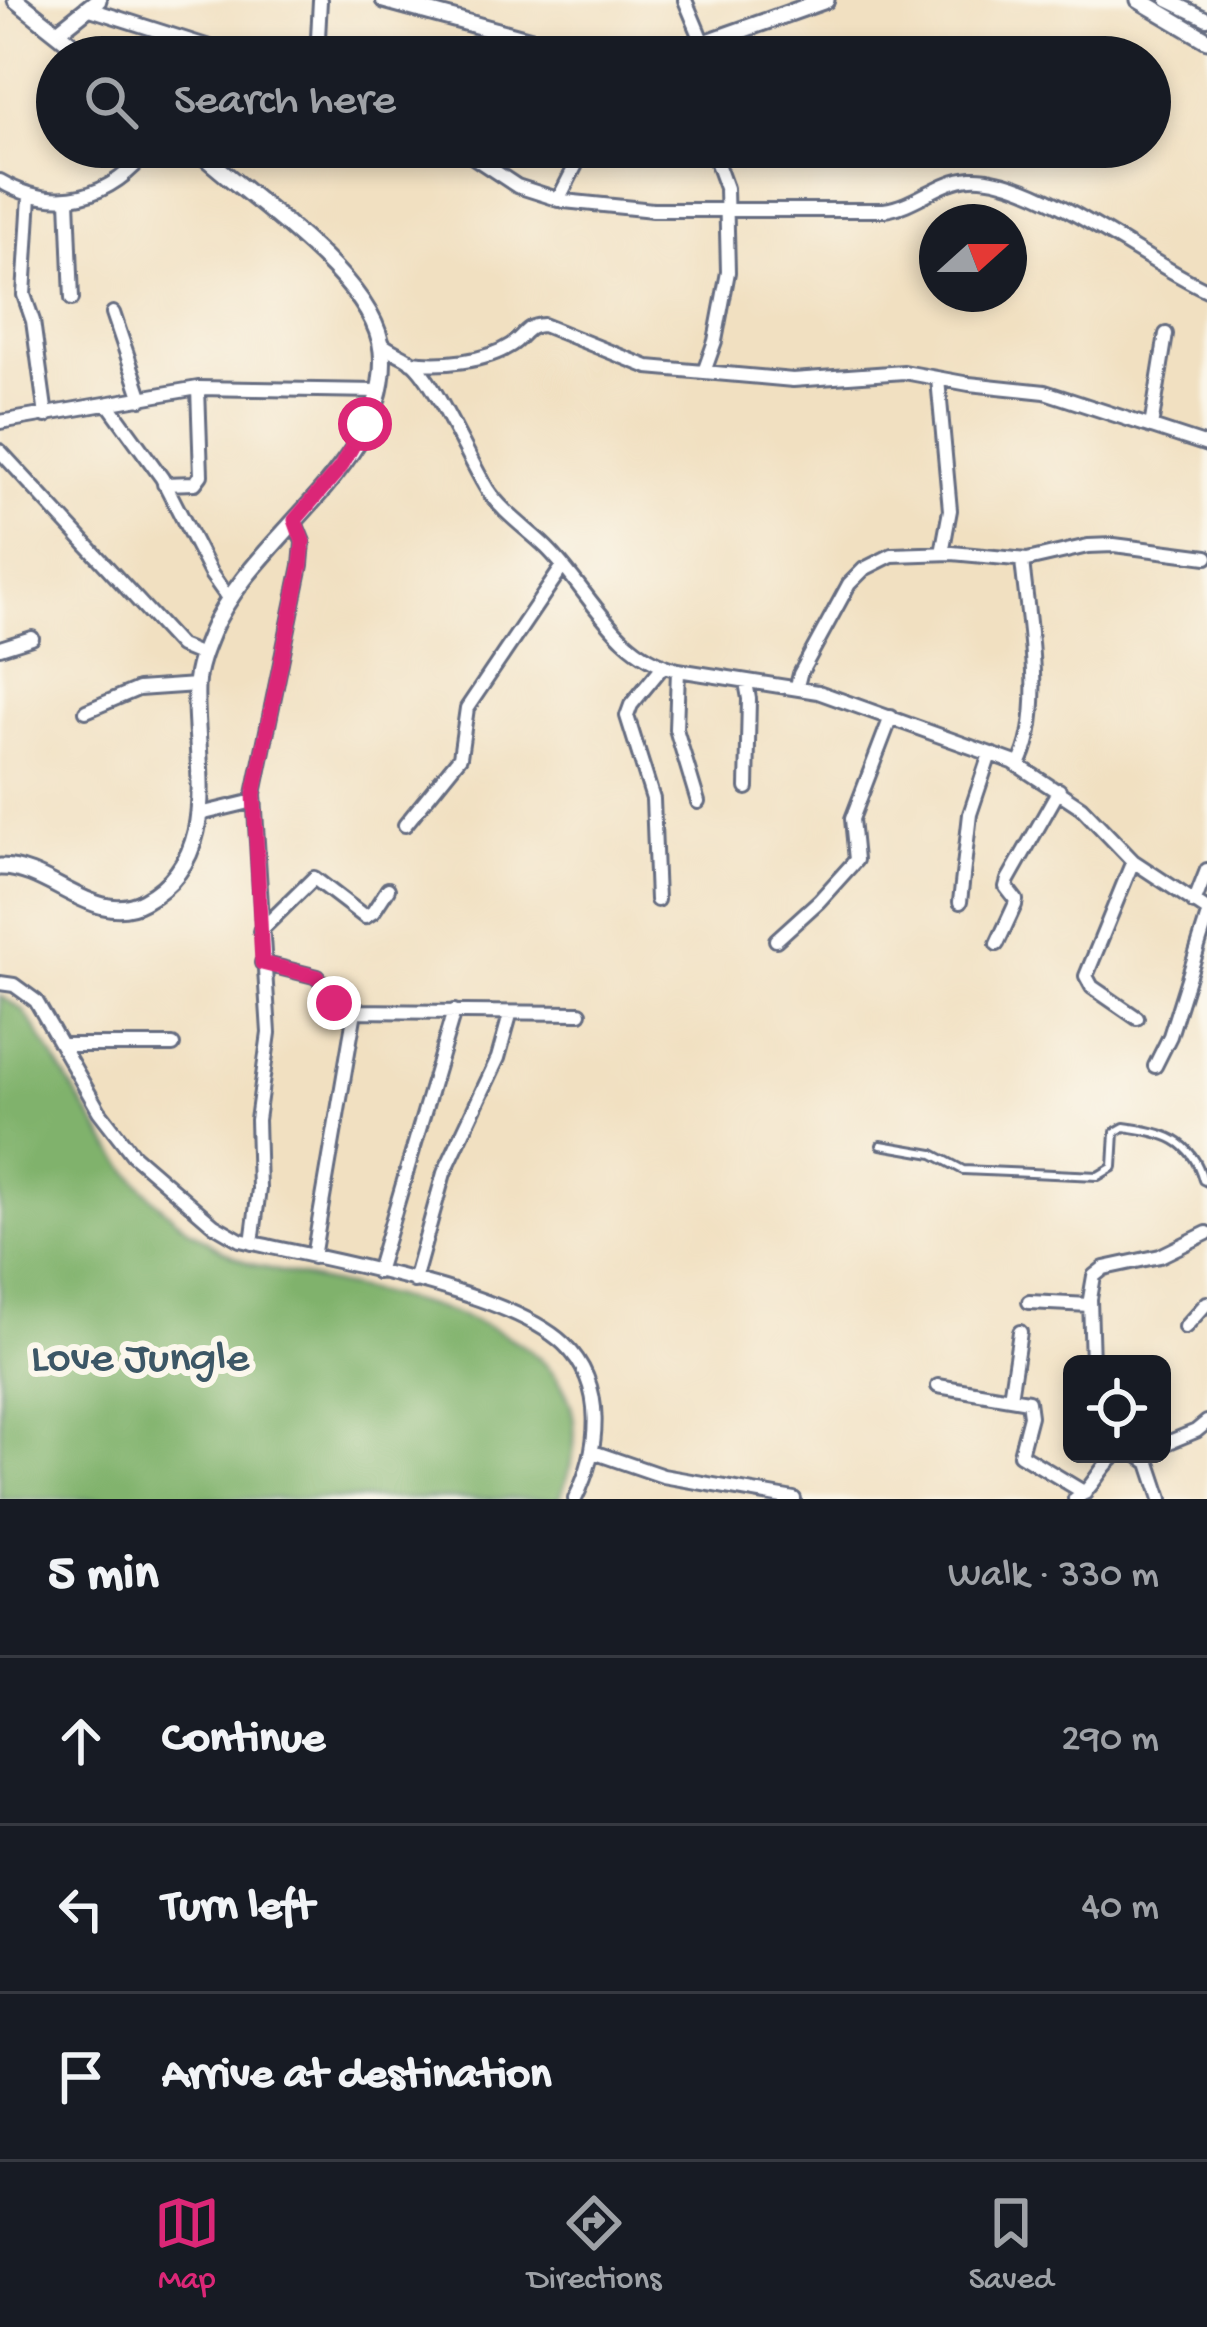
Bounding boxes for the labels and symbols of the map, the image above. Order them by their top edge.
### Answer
north arrow [919,204,1027,312]
route start [338,397,392,451]
route end [307,976,361,1030]
park label: Love Jungle [31,1334,250,1387]

